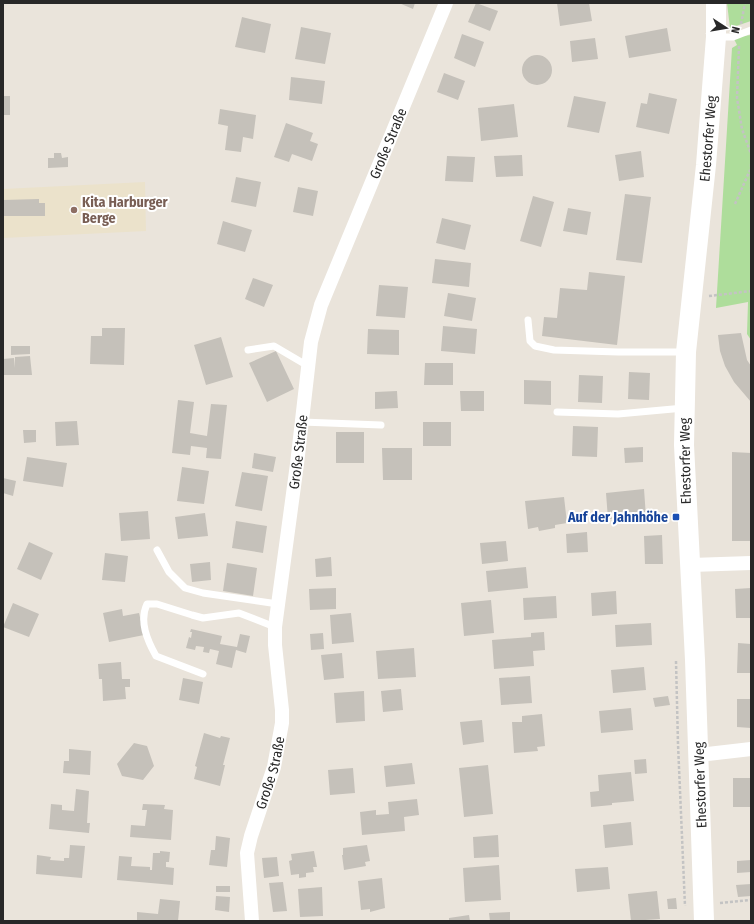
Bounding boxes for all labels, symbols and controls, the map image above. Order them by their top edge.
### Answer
north arrow [706,8,746,48]
text: N [728,25,742,35]
street label: Ehestorfer Weg [696,94,720,183]
street label: Große Straße [366,106,411,181]
place label: Kita Harburger Berge [82,194,169,227]
marker: Kita Harburger Berge [69,205,79,215]
street label: Große Straße [286,414,312,490]
street label: Ehestorfer Weg [676,417,695,504]
place label: Auf der Jahnhöhe [567,509,668,526]
marker: Auf der Jahnhöhe [671,512,681,522]
street label: Große Straße [253,735,288,811]
street label: Ehestorfer Weg [690,741,711,829]

